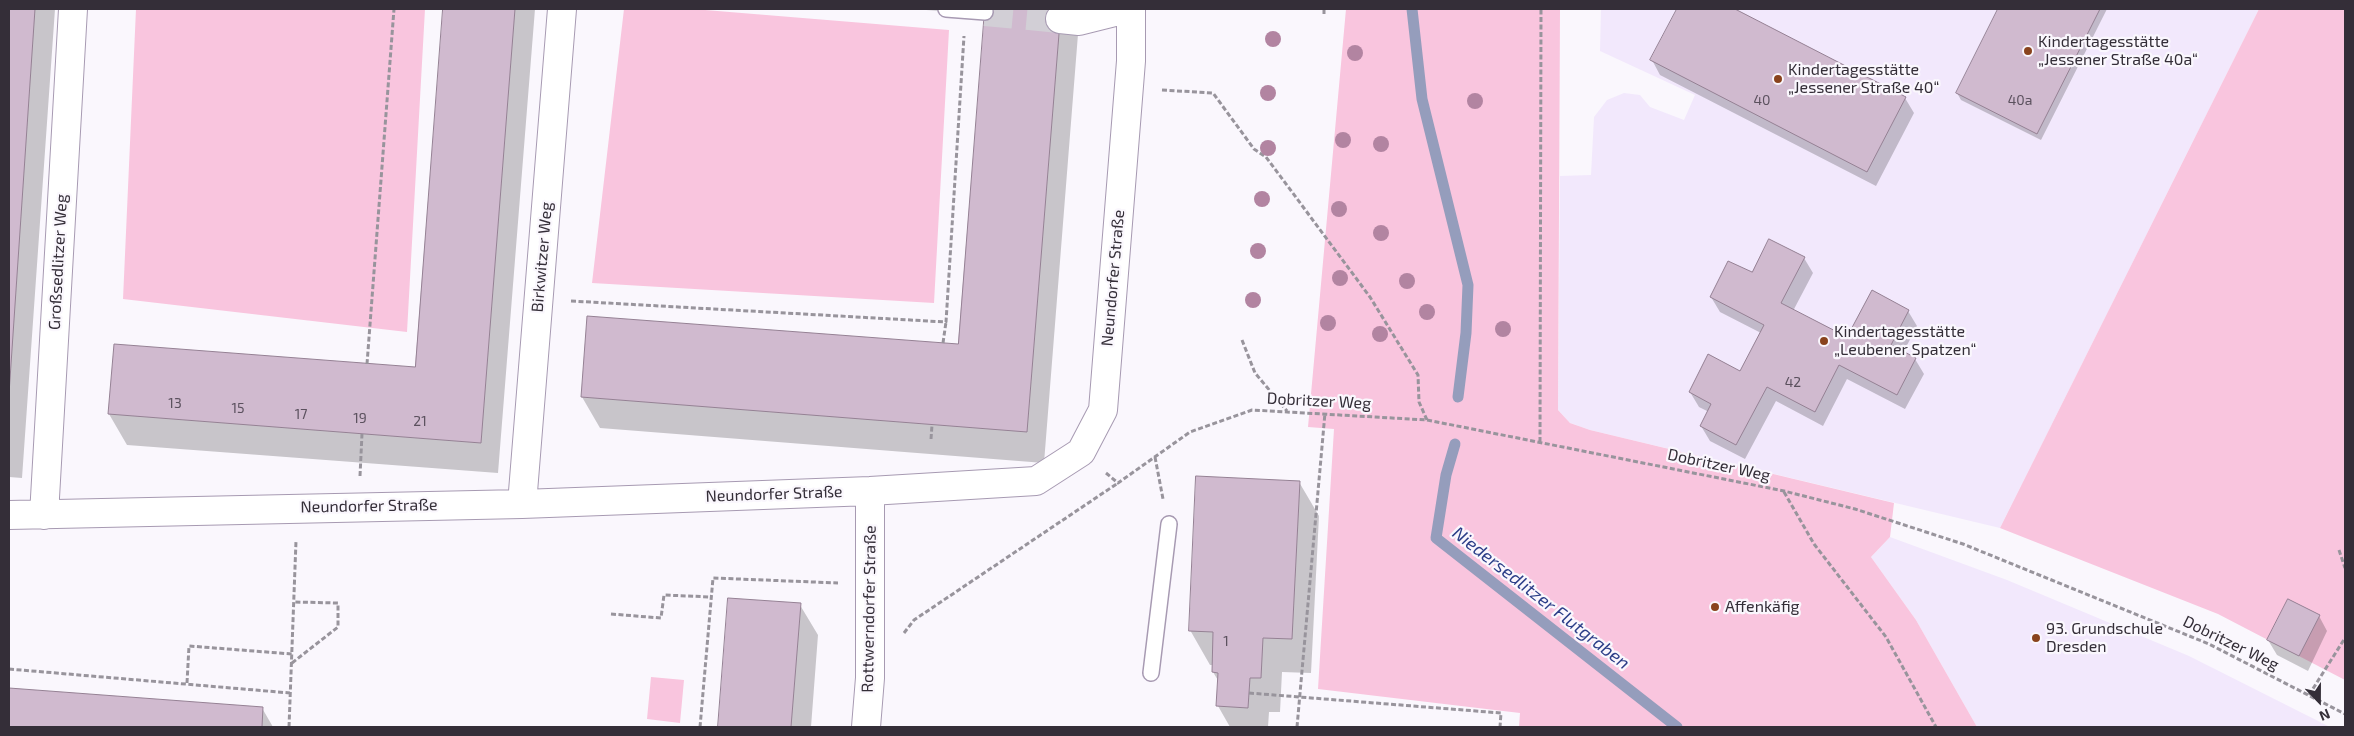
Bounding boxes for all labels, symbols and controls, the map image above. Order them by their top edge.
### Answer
place label: Kindertagesstätte „Jessener Straße 40a“ [2038,32,2198,70]
marker: Kindertagesstätte „Jessener Straße 40a“ [2022,45,2034,57]
place label: Kindertagesstätte „Jessener Straße 40“ [1788,60,1939,98]
marker: Kindertagesstätte „Jessener Straße 40“ [1772,73,1784,85]
house number: 40 [1753,92,1771,108]
house number: 40a [2008,92,2032,108]
street label: Großsedlitzer Weg [45,194,71,330]
street label: Birkwitzer Weg [528,201,556,313]
street label: Neundorfer Straße [1097,209,1129,347]
place label: Kindertagesstätte „Leubener Spatzen“ [1834,322,1976,360]
marker: Kindertagesstätte „Leubener Spatzen“ [1818,335,1830,347]
house number: 42 [1785,374,1801,390]
street label: Dobritzer Weg [1266,389,1372,413]
house number: 13 [168,395,182,411]
house number: 15 [231,400,245,416]
house number: 17 [295,406,307,422]
house number: 19 [353,410,367,426]
house number: 21 [413,413,427,429]
street label: Dobritzer Weg [1666,445,1772,485]
street label: Neundorfer Straße [705,482,843,506]
street label: Neundorfer Straße [300,495,438,517]
water label: Niedersedlitzer Flutgraben [1448,522,1634,674]
street label: Rottwerndorfer Straße [858,525,880,693]
place label: Affenkäfig [1725,597,1800,617]
marker: Affenkäfig [1709,601,1721,613]
street label: Dobritzer Weg [2180,611,2282,675]
place label: 93. Grundschule Dresden [2046,619,2163,657]
marker: 93. Grundschule Dresden [2030,632,2042,644]
house number: 1 [1223,633,1229,649]
north arrow [2294,676,2344,726]
text: N [2317,706,2333,725]

